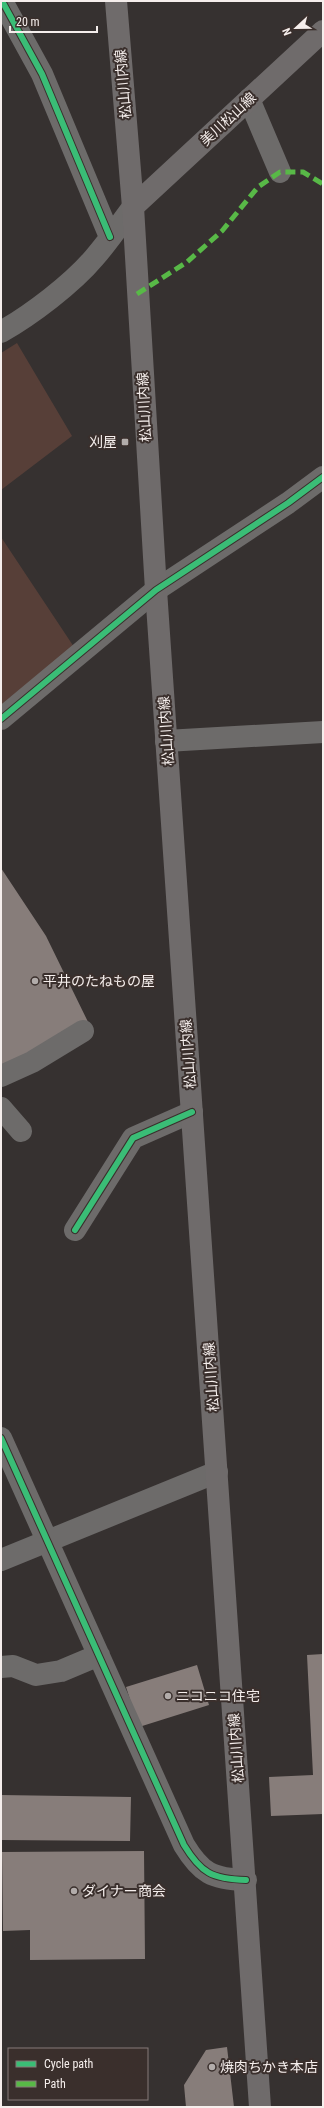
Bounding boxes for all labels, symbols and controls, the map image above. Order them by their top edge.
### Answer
scale bar [10,8,97,34]
north arrow [276,8,316,48]
text: 20 m [16,15,40,29]
text: N [280,26,294,37]
street label: 松山川内線 [112,48,134,120]
street label: 美川松山線 [197,89,259,149]
street label: 松山川内線 [134,372,154,442]
place label: 刈屋 [89,434,117,450]
marker: 刈屋 [120,437,130,447]
street label: 松山川内線 [156,696,176,766]
place label: 平井のたねもの屋 [43,973,155,989]
marker: 平井のたねもの屋 [30,976,40,986]
street label: 松山川内線 [178,1019,198,1089]
street label: 松山川内線 [201,1342,221,1412]
place label: ニコニコ住宅 [176,1688,260,1704]
marker: ニコニコ住宅 [163,1691,173,1701]
street label: 松山川内線 [226,1713,246,1783]
place label: ダイナー商会 [82,1883,166,1899]
marker: ダイナー商会 [69,1886,79,1896]
legend [8,2048,148,2100]
text: Cycle path [44,2057,94,2071]
place label: 焼肉ちかき本店 [220,2059,318,2075]
marker: 焼肉ちかき本店 [207,2062,217,2072]
text: Path [44,2077,66,2091]

